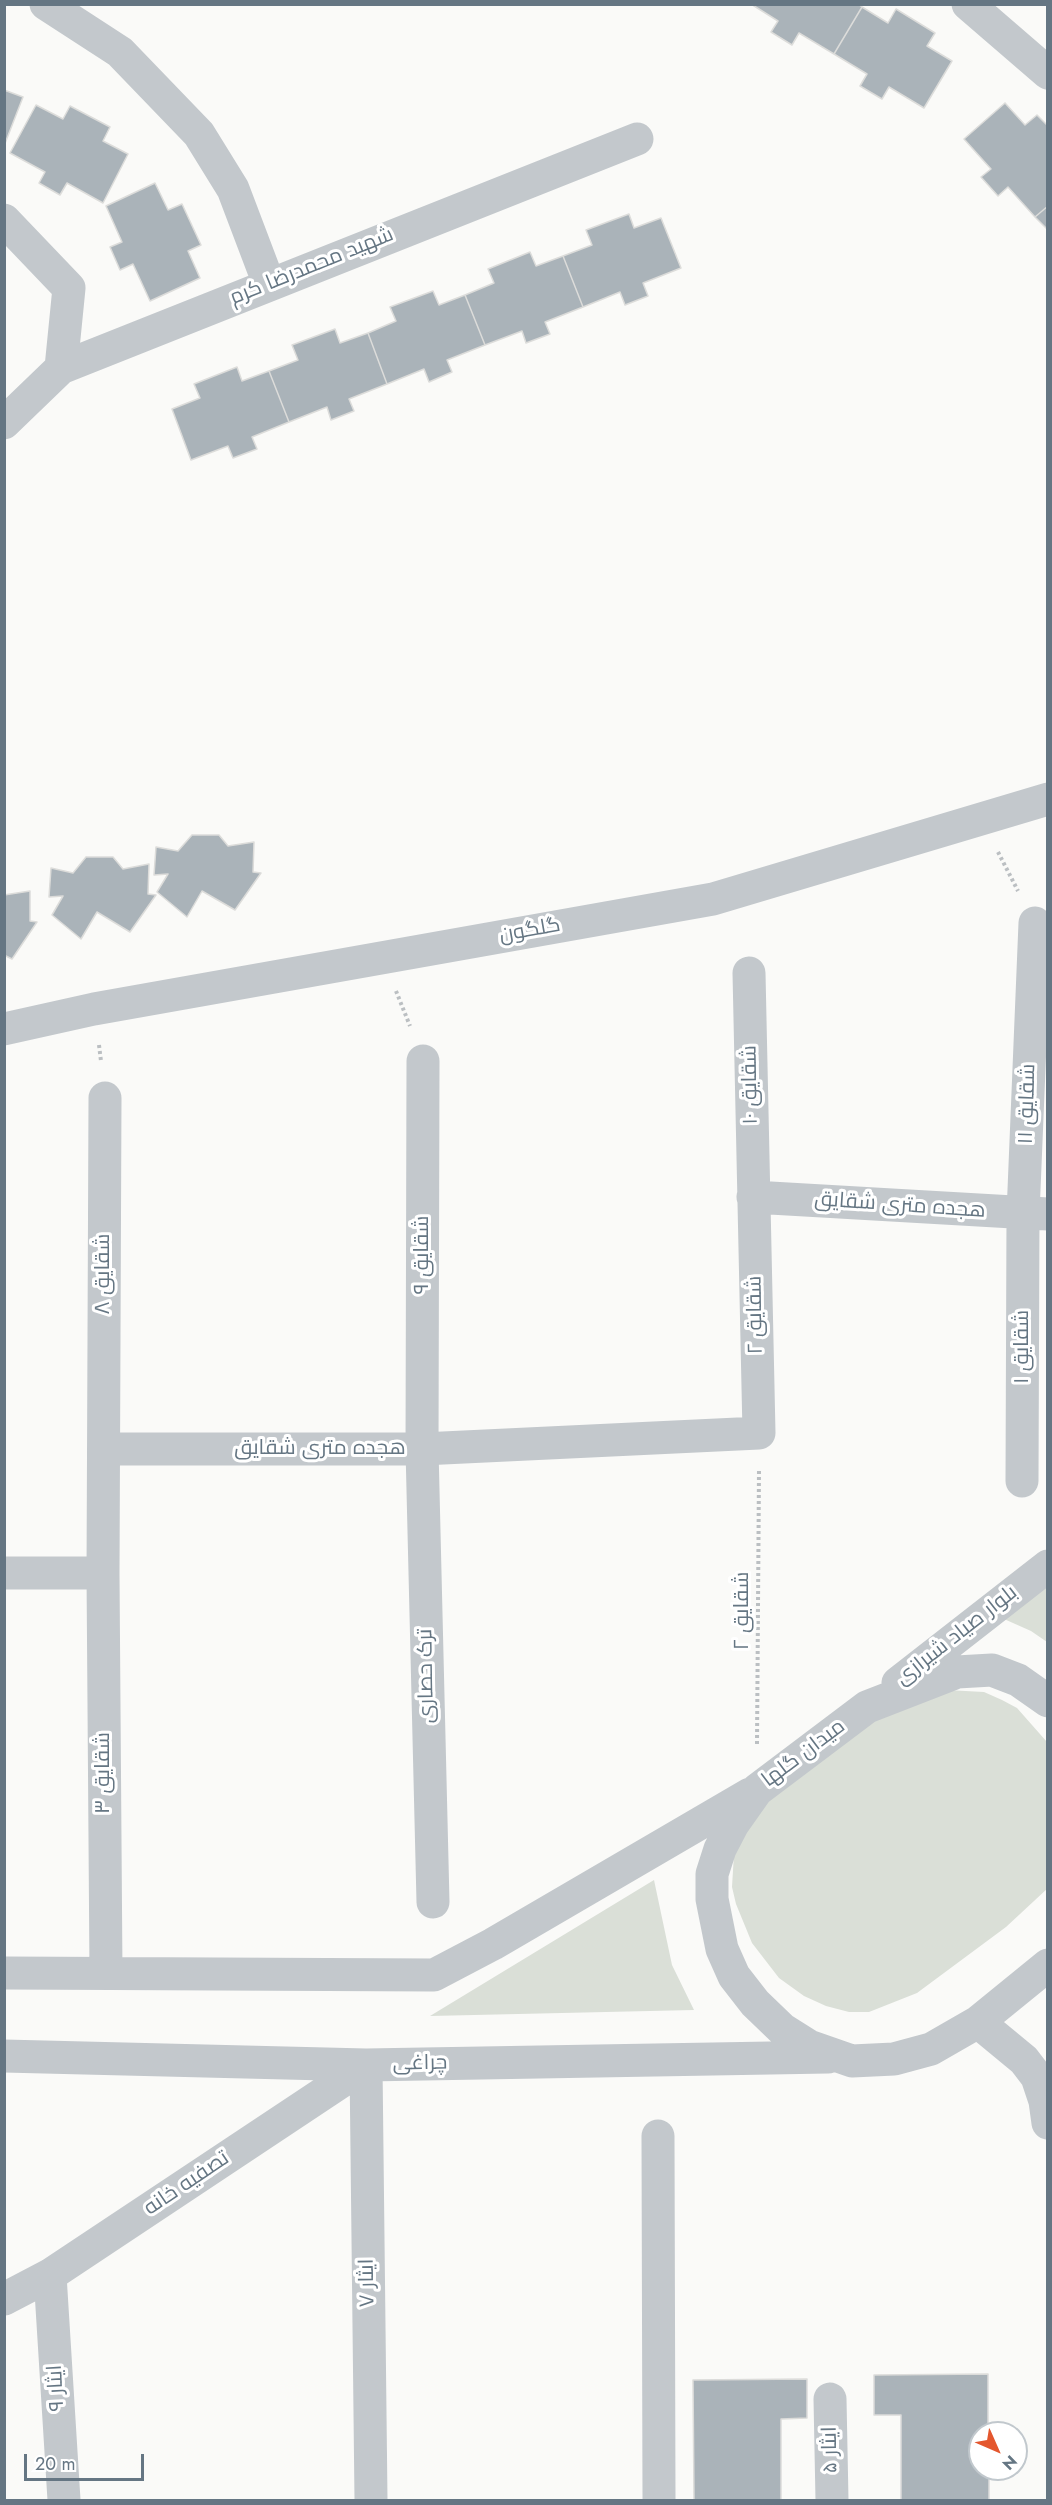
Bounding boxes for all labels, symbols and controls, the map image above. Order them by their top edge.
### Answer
street label: شهید محمدرضا کرم [226,223,398,311]
street label: گلگون [497,913,563,949]
street label: شقایق ۱۰ [738,1045,764,1125]
street label: شقایق ۱۱ [1014,1063,1042,1145]
street label: هجده متری شقایق [814,1187,986,1225]
street label: شقایق ۹ [410,1216,436,1294]
street label: شقایق ۸ [91,1234,117,1314]
street label: ۲ شقایق [743,1275,769,1355]
street label: شقایق ۱ [1010,1310,1036,1384]
street label: هجده متری شقایق [234,1436,406,1462]
street label: شقایق ۲ [730,1572,756,1650]
street label: بلوار صیاد شیرازی [891,1581,1023,1691]
street label: ترک حصاری [414,1628,440,1724]
street label: میدان گلها [757,1715,851,1793]
street label: شقایق ۳ [91,1732,117,1814]
street label: چراغی [392,2051,448,2077]
street label: تصفیه خانه [140,2146,234,2222]
street label: ایثار ۷ [355,2259,381,2307]
street label: ایثار ۹ [43,2364,71,2412]
north arrow [968,2421,1028,2481]
street label: ایثار ۵ [818,2426,844,2474]
scale bar [27,2442,147,2480]
text: N [997,2450,1022,2475]
text: 20 m [35,2451,75,2477]

